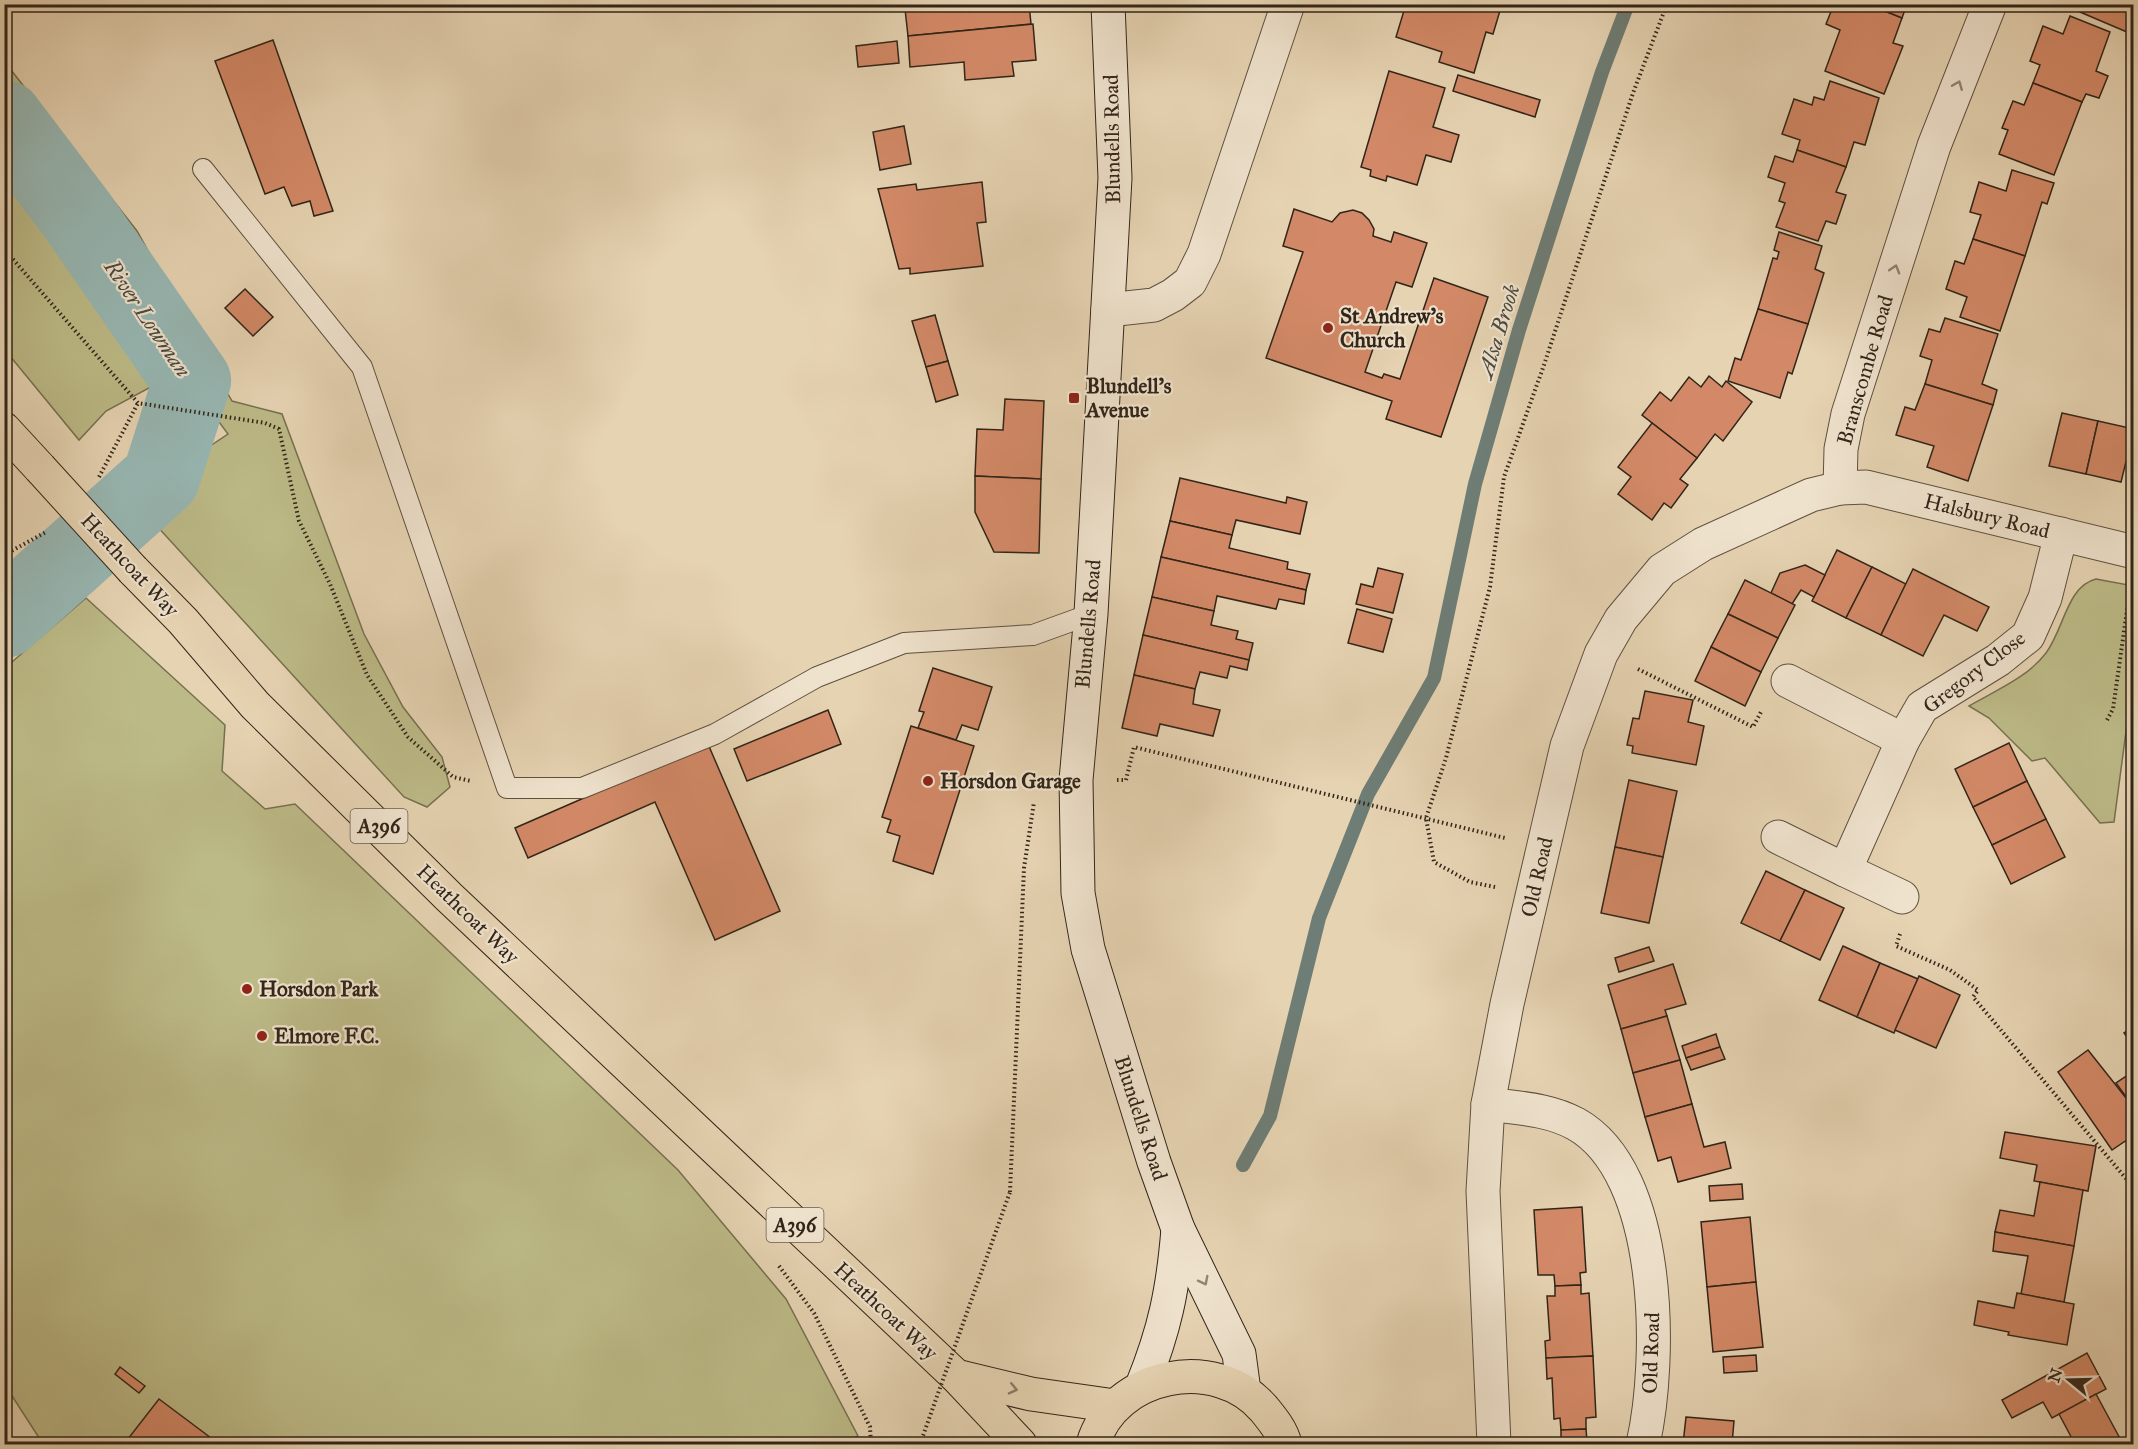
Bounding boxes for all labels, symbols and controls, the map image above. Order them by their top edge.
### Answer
street label: Blundells Road [1098,74,1126,204]
one-way arrow [1951,80,1963,91]
water label: River Lowman [98,254,197,383]
one-way arrow [1888,265,1900,275]
water label: Alsa Brook [1471,281,1526,383]
street label: Branscombe Road [1831,292,1899,448]
place label: St Andrew's Church [1340,303,1444,353]
marker: St Andrew's Church [1321,321,1335,335]
place label: Blundell's Avenue [1084,373,1172,423]
marker: Blundell's Avenue [1067,391,1081,405]
street label: Halsbury Road [1921,488,2053,544]
street label: Heathcoat Way [75,508,185,623]
street label: Blundells Road [1069,558,1107,690]
street label: Gregory Close [1918,625,2031,719]
place label: Horsdon Garage [940,768,1081,794]
marker: Horsdon Garage [921,774,935,788]
road number: A396 [350,809,407,843]
street label: Old Road [1515,834,1559,920]
street label: Heathcoat Way [411,859,526,970]
place label: Horsdon Park [259,976,380,1002]
marker: Horsdon Park [240,982,254,996]
place label: Elmore F.C. [274,1023,379,1049]
marker: Elmore F.C. [255,1029,269,1043]
street label: Blundells Road [1109,1052,1174,1184]
road number: A396 [766,1208,824,1242]
street label: Heathcoat Way [829,1256,944,1366]
one-way arrow [1197,1275,1208,1286]
street label: Old Road [1637,1311,1665,1394]
north arrow [2039,1350,2099,1410]
text: N [2044,1365,2067,1385]
one-way arrow [1007,1382,1017,1395]

